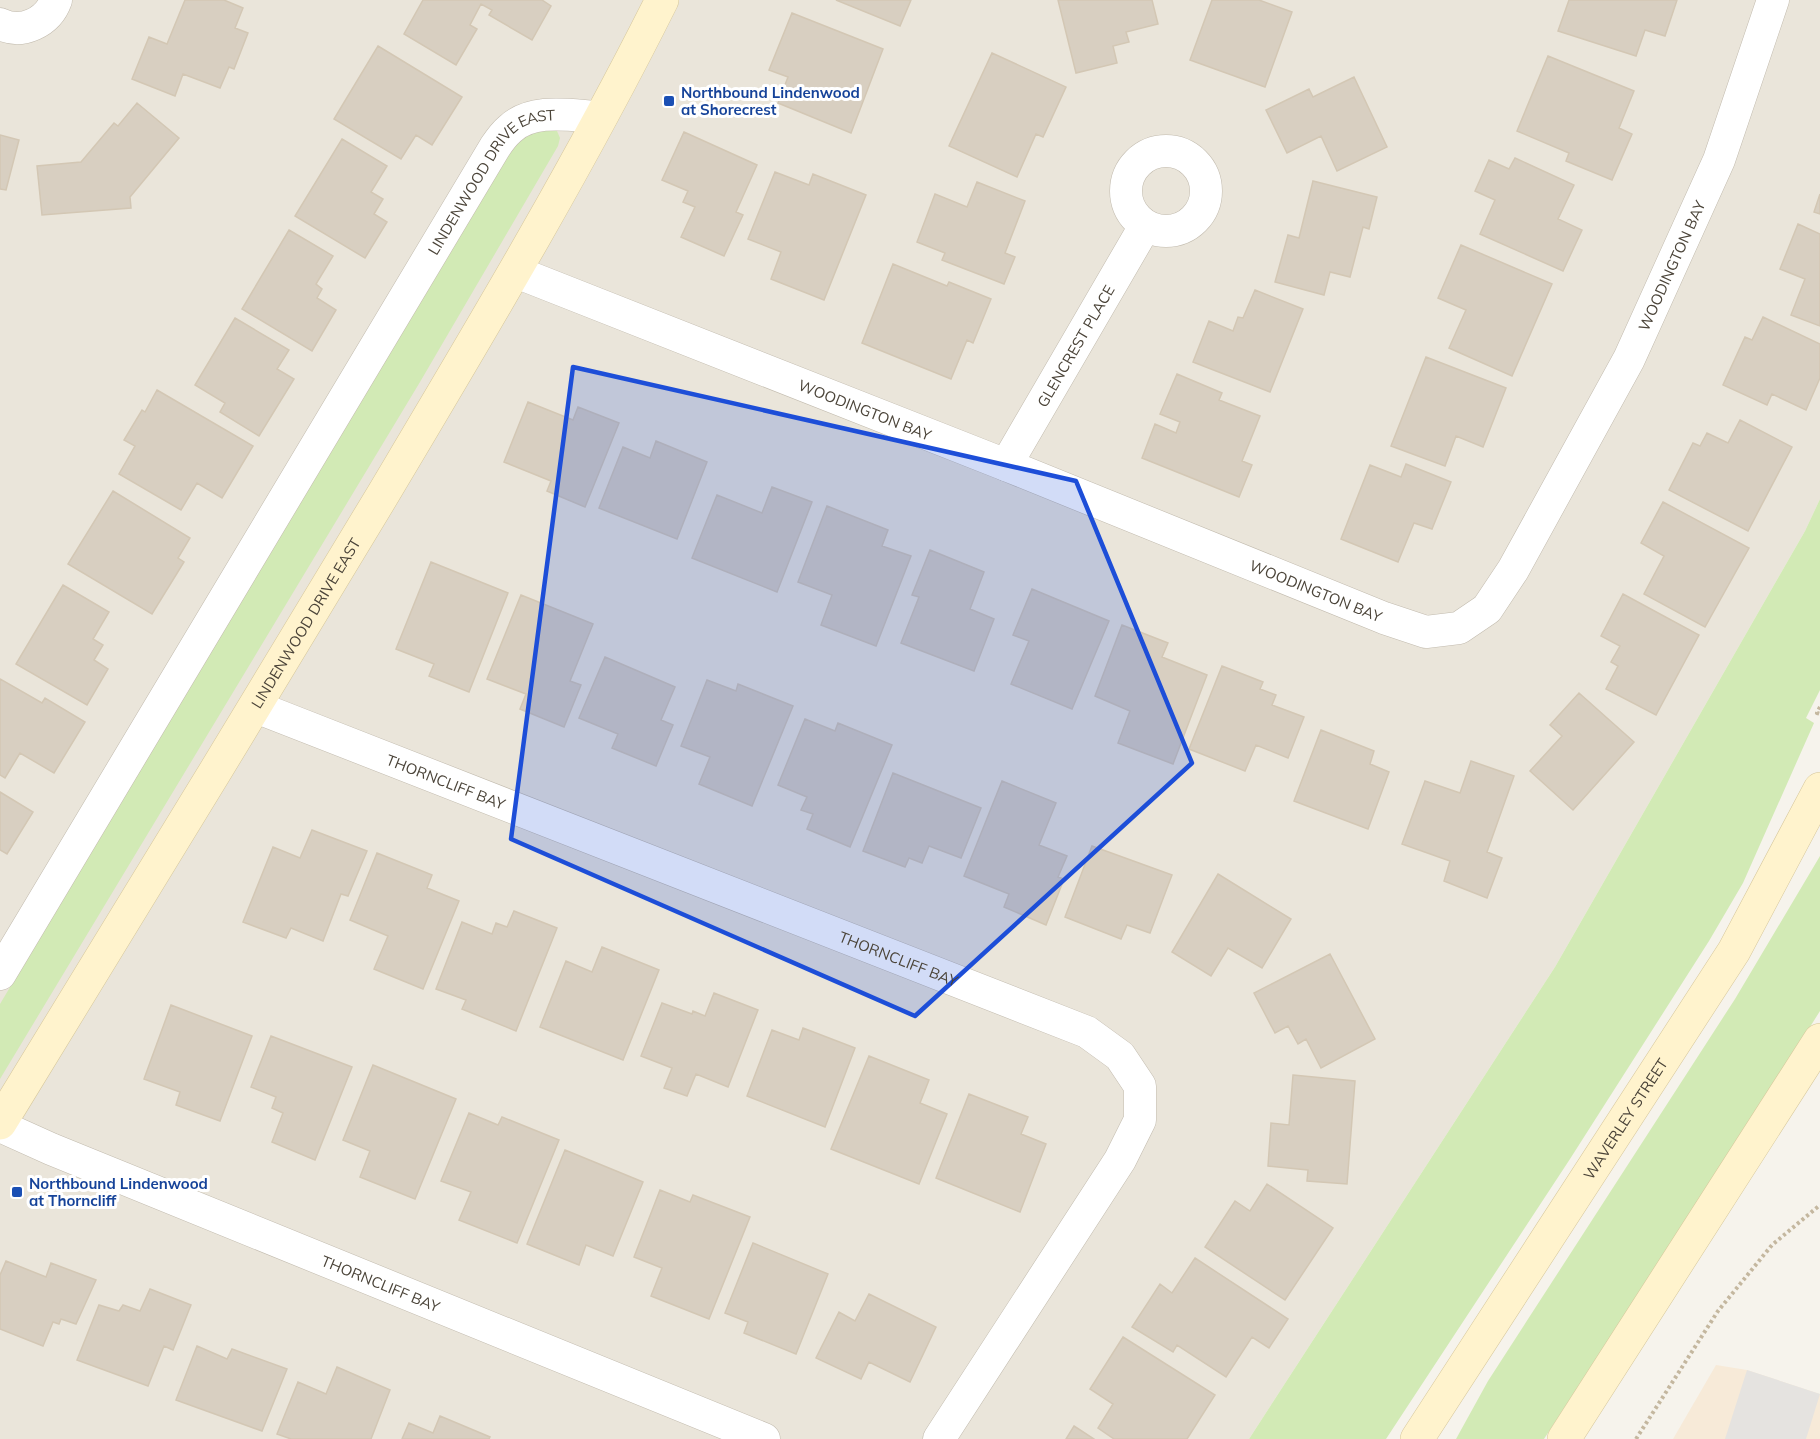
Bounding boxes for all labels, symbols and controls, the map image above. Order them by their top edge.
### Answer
place label: Northbound Lindenwood at Shorecrest [681,83,860,119]
marker: Northbound Lindenwood at Shorecrest [662,94,676,108]
street label: LINDENWOOD DRIVE EAST [423,105,556,258]
street label: WOODINGTON BAY [1634,197,1709,334]
street label: GLENCREST PLACE [1032,281,1118,410]
street label: WOODINGTON BAY [796,375,935,444]
street label: LINDENWOOD DRIVE EAST [247,534,364,712]
street label: WOODINGTON BAY [1247,555,1386,626]
street label: THORNCLIFF BAY [384,749,509,813]
street label: THORNCLIFF BAY [836,926,962,990]
street label: WAVERLEY STREET [1579,1054,1671,1183]
place label: Northbound Lindenwood at Thorncliff [29,1174,208,1210]
marker: Northbound Lindenwood at Thorncliff [10,1185,24,1199]
street label: THORNCLIFF BAY [319,1251,444,1316]

